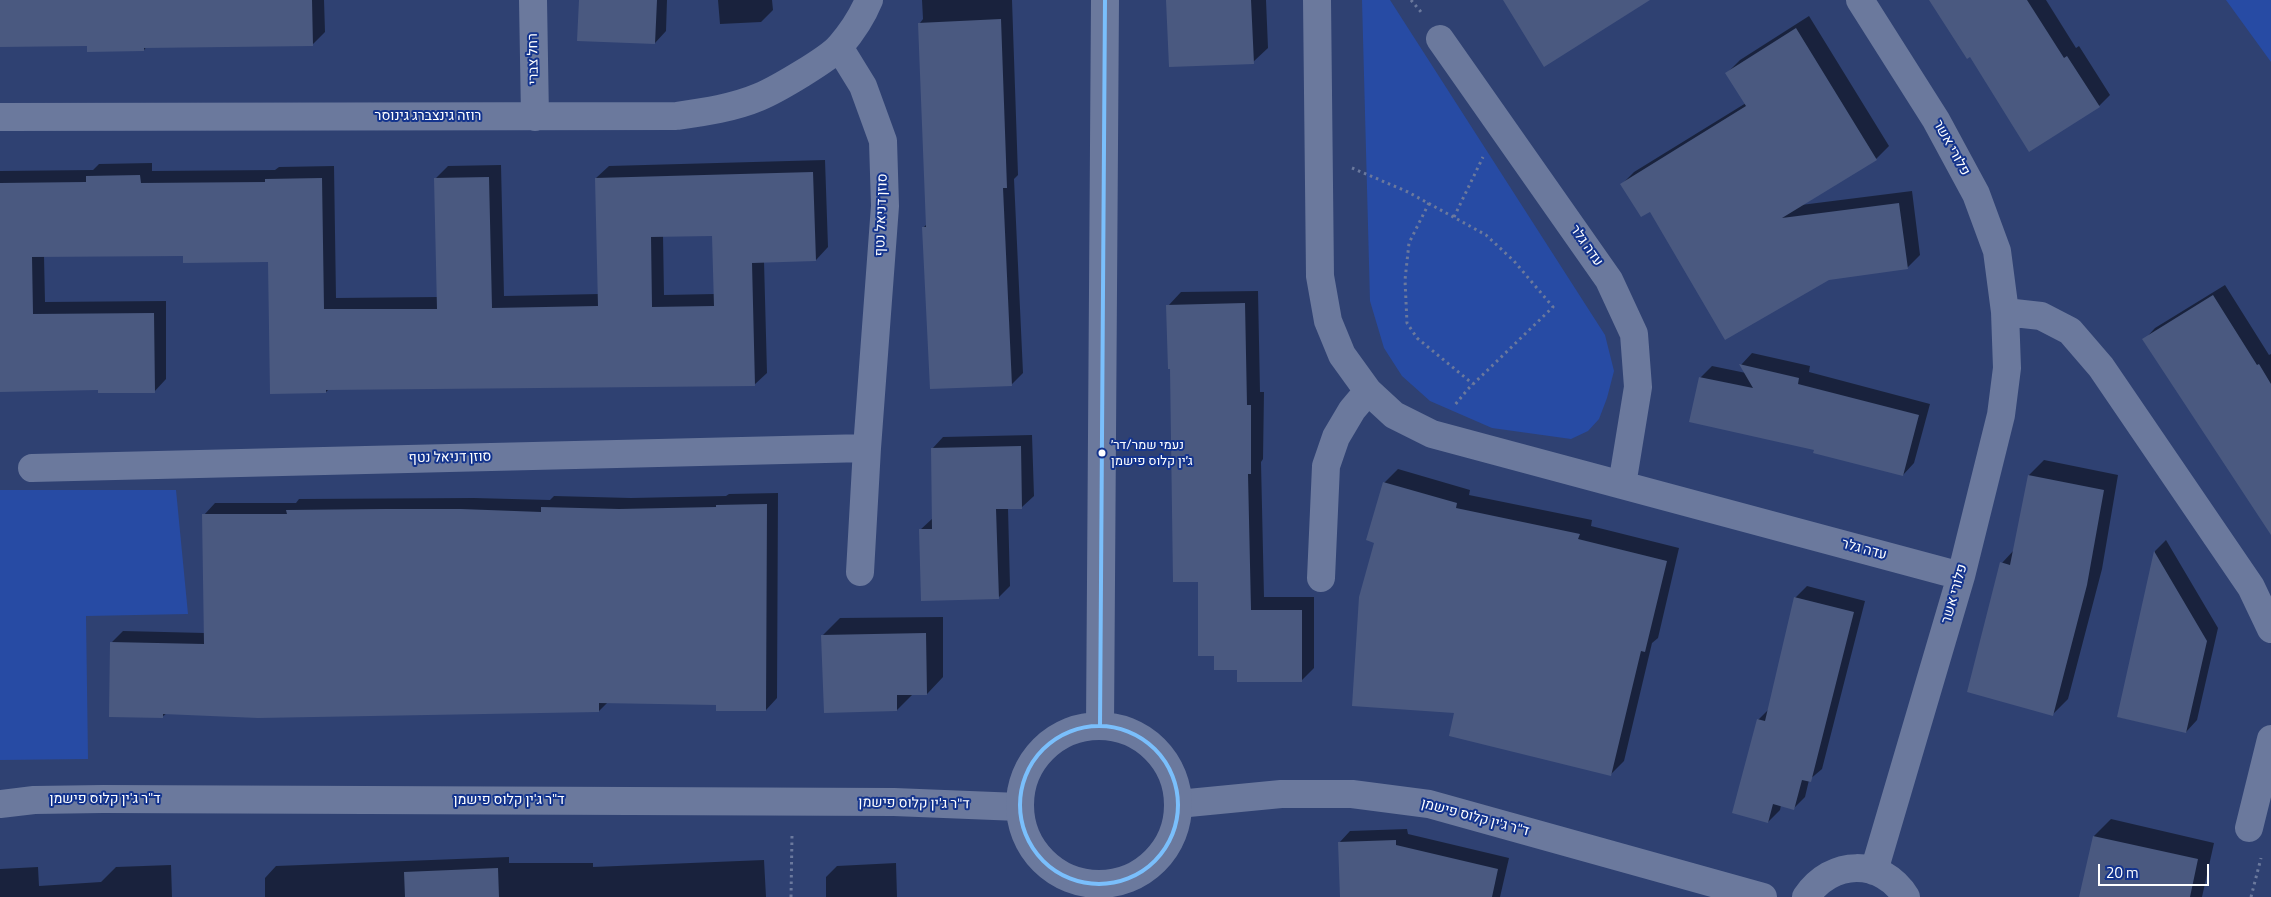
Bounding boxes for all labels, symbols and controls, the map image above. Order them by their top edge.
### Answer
street label: רחל צברי [525,33,543,85]
street label: רוזה גינצברג גינוסר [375,109,481,125]
street label: פלורי אשר [1929,117,1973,179]
street label: סוזן דניאל נטף [872,173,892,257]
street label: עדה גלר [1566,222,1606,270]
place label: נעמי שמר/דר׳ ג׳ין קלוס פישמן [1111,438,1193,469]
marker: נעמי שמר/דר׳ ג׳ין קלוס פישמן [1097,448,1107,458]
street label: סוזן דניאל נטף [408,449,492,467]
street label: עדה גלר [1840,536,1888,564]
street label: פלורי אשר [1938,562,1972,626]
street label: ד"ר ג'ין קלוס פישמן [49,792,161,808]
street label: ד"ר ג'ין קלוס פישמן [453,793,565,809]
street label: ד"ר ג'ין קלוס פישמן [858,795,970,813]
street label: ד"ר ג'ין קלוס פישמן [1419,795,1531,841]
scale bar [2101,854,2212,886]
text: 20 m [2106,861,2139,884]

